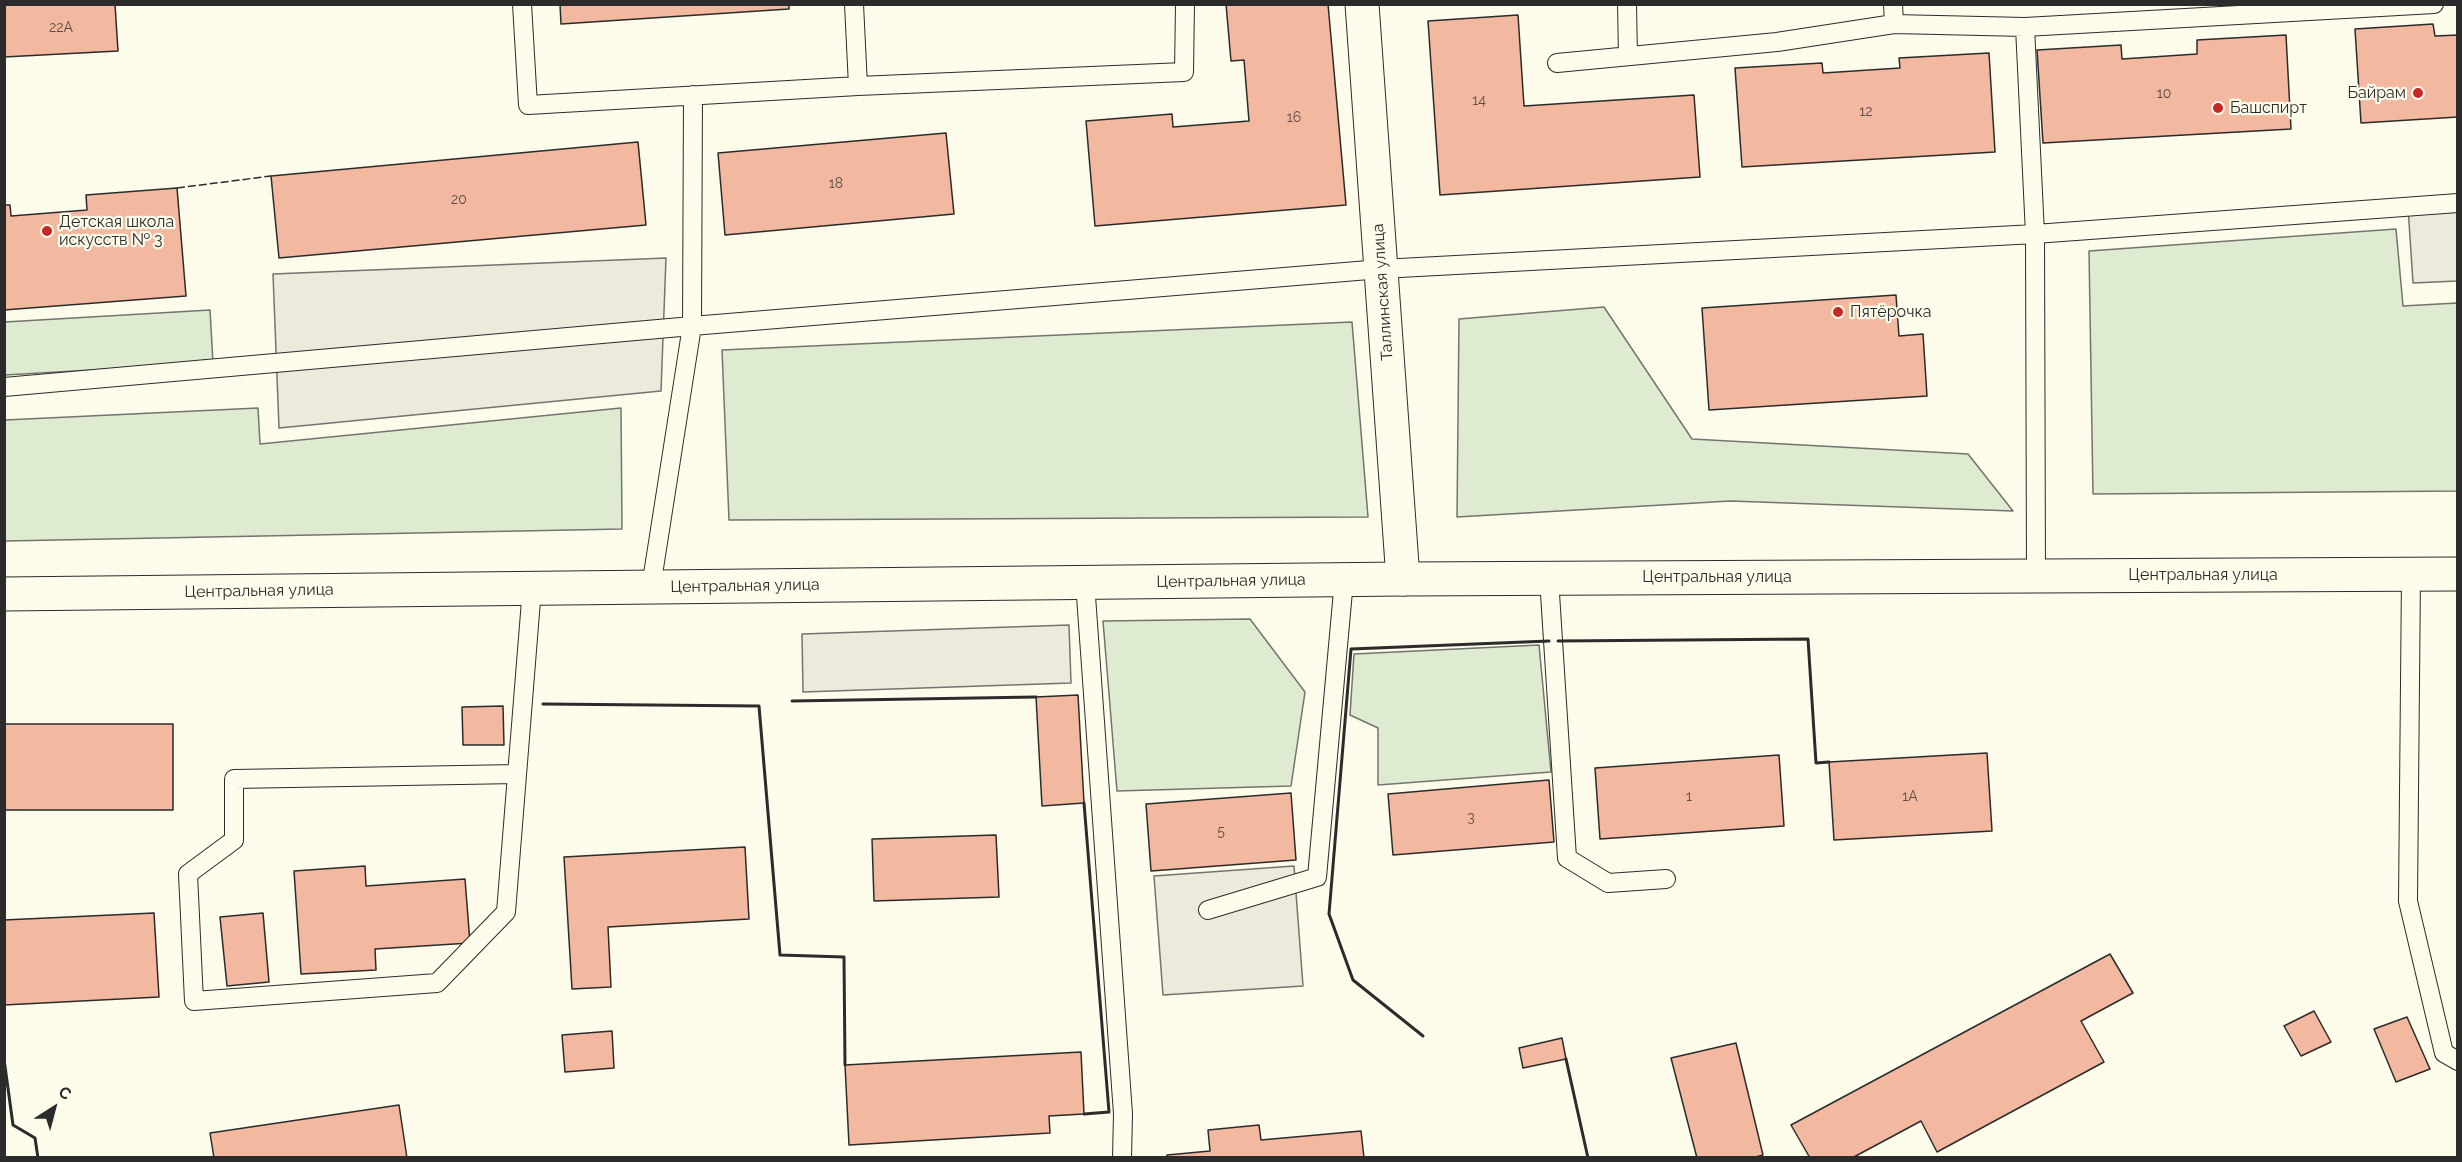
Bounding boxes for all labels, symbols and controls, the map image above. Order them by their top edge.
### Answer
house number: 22А [49,20,73,36]
place label: Байрам [2348,83,2406,103]
house number: 10 [2157,86,2171,102]
marker: Байрам [2411,86,2425,100]
house number: 14 [1472,93,1486,109]
place label: Башспирт [2230,98,2307,118]
marker: Башспирт [2211,101,2225,115]
house number: 12 [1859,104,1873,120]
house number: 16 [1287,110,1301,126]
house number: 18 [829,176,843,192]
house number: 20 [451,192,467,208]
place label: Детская школа искусств № 3 [59,212,174,250]
street label: Таллинская улица [1369,223,1397,361]
marker: Детская школа искусств № 3 [40,224,54,238]
place label: Пятёрочка [1850,302,1931,322]
marker: Пятёрочка [1831,305,1845,319]
street label: Центральная улица [2128,565,2278,585]
street label: Центральная улица [1642,567,1792,587]
street label: Центральная улица [1156,570,1306,592]
street label: Центральная улица [670,575,820,597]
street label: Центральная улица [184,580,334,602]
house number: 1 [1686,789,1692,805]
house number: 1А [1902,789,1918,805]
house number: 3 [1467,810,1475,826]
house number: 5 [1217,824,1225,840]
north arrow [24,1078,84,1138]
text: С [55,1082,75,1104]

